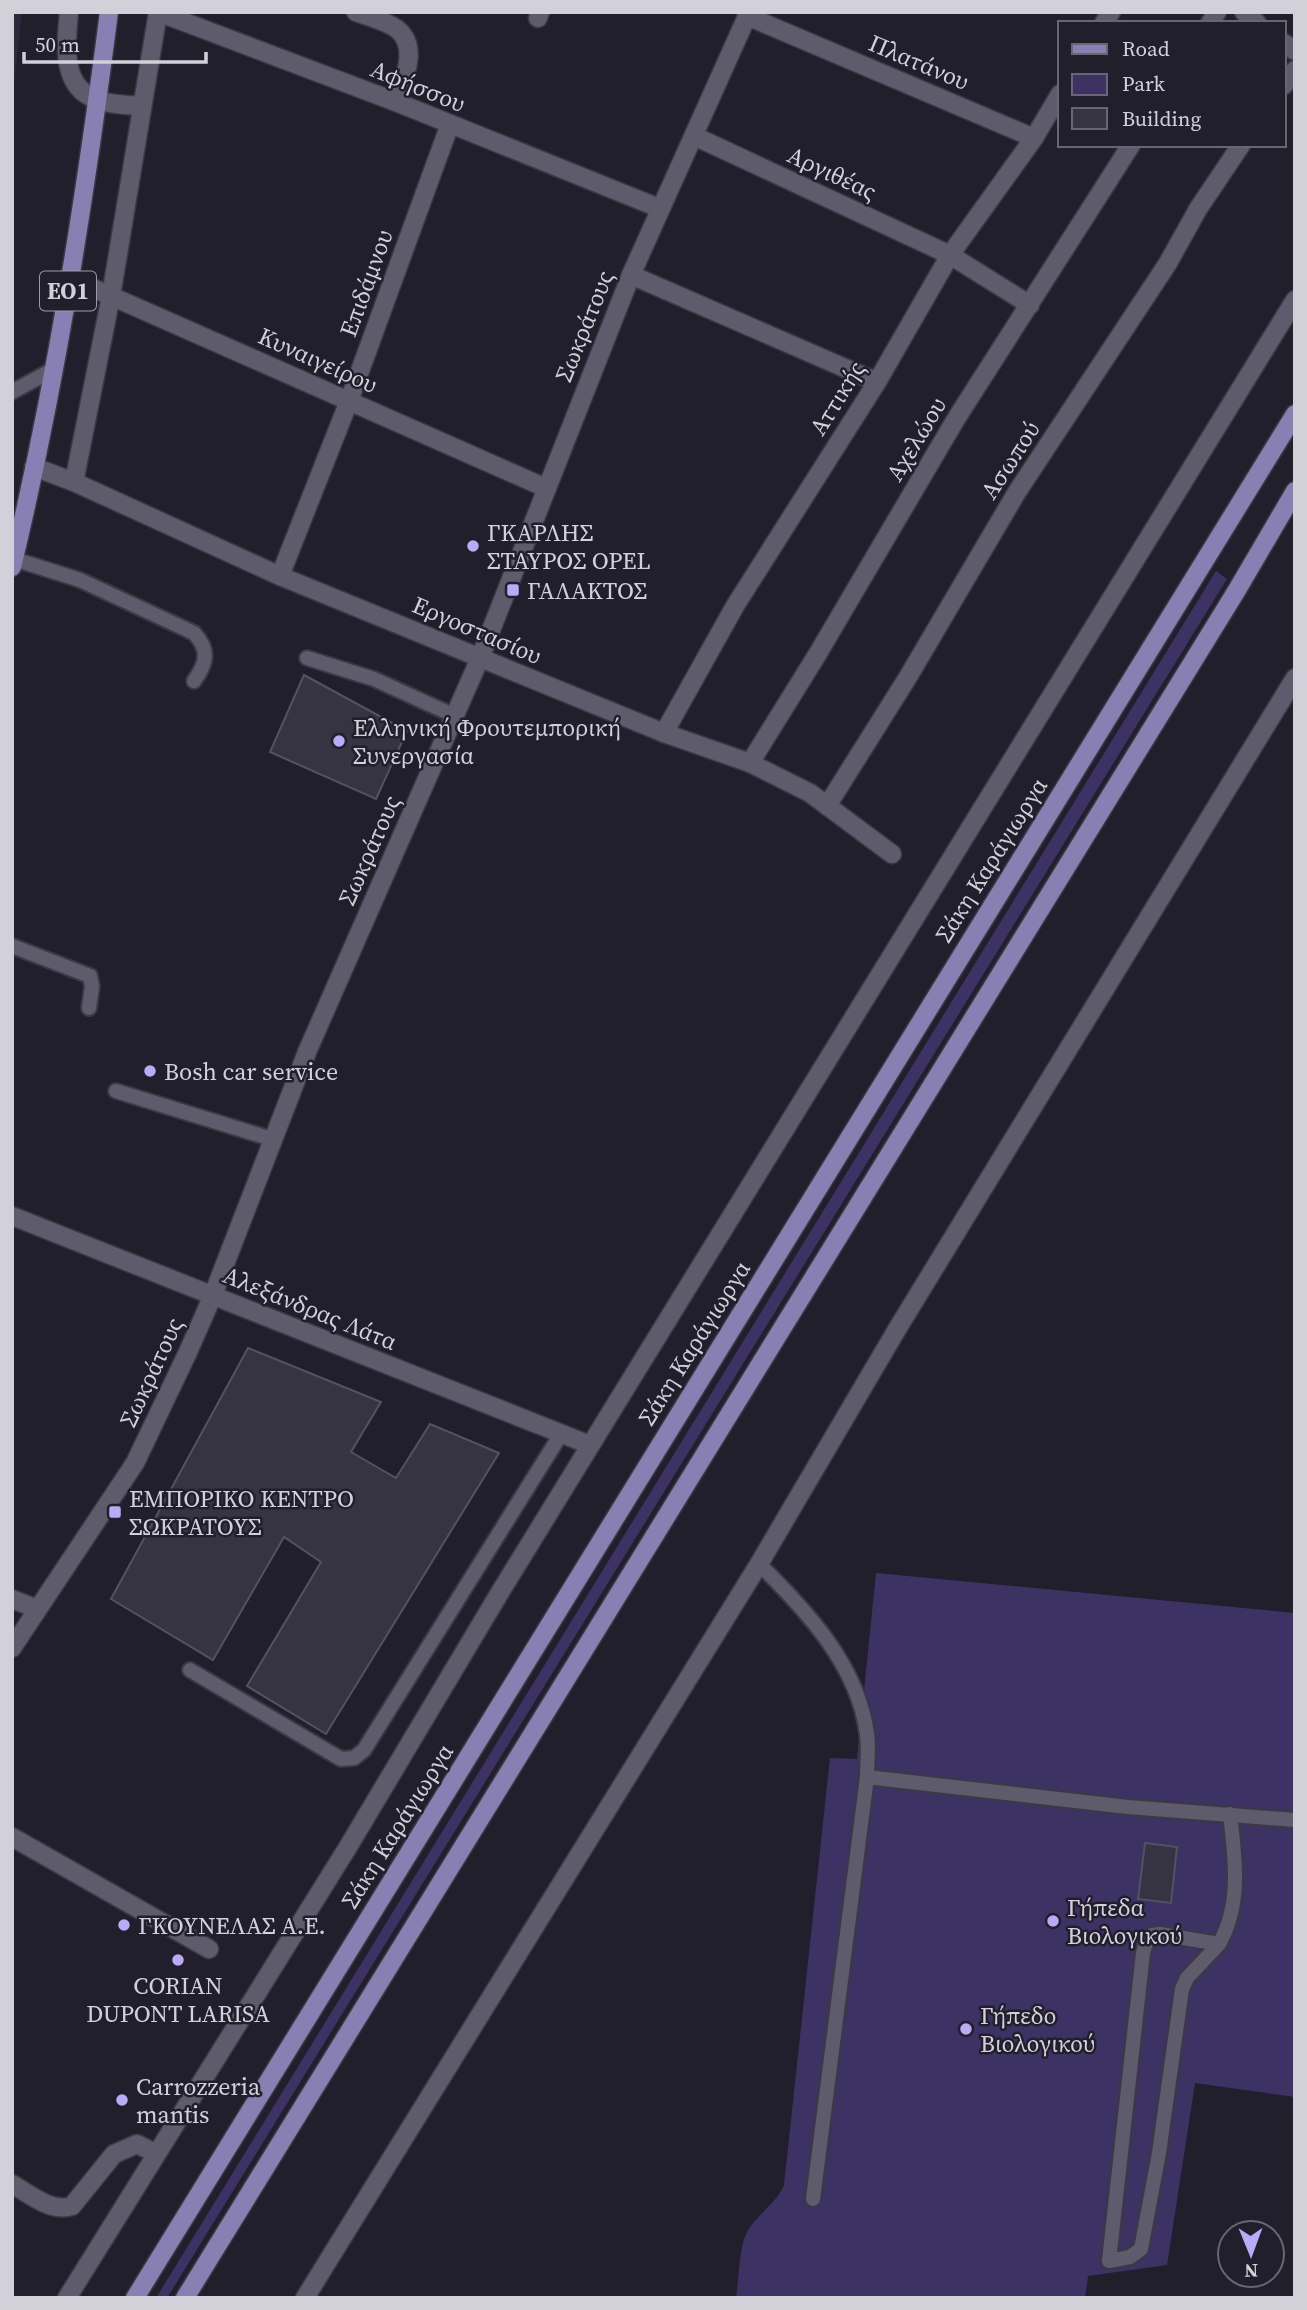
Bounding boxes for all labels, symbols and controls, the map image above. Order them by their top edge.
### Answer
scale bar [24,21,206,65]
legend [1058,21,1286,147]
street label: Πλατάνου [864,26,974,98]
text: 50 m [35,30,80,59]
text: Road [1122,34,1170,63]
street label: Αφήσσου [366,52,470,120]
text: Park [1122,69,1166,98]
text: Building [1122,104,1201,133]
street label: Αργιθέας [782,138,882,208]
street label: Επιδάμνου [331,225,401,341]
street label: Σωκράτους [547,265,621,386]
road number: ΕΟ1 [40,272,96,310]
street label: Κυναιγείρου [253,319,383,401]
street label: Αττικής [801,355,873,441]
street label: Αχελώου [878,391,954,487]
street label: Ασωπού [973,415,1047,505]
place label: ΓΚΑΡΛΗΣ ΣΤΑΥΡΟΣ OPEL [487,516,651,577]
marker: ΓΚΑΡΛΗΣ ΣΤΑΥΡΟΣ OPEL [465,538,481,554]
place label: ΓΑΛΑΚΤΟΣ [527,574,647,607]
marker: ΓΑΛΑΚΤΟΣ [505,582,521,598]
street label: Εργοστασίου [407,588,547,672]
place label: Ελληνική Φρουτεμπορική Συνεργασία [353,711,621,772]
marker: Ελληνική Φρουτεμπορική Συνεργασία [331,733,347,749]
street label: Σάκη Καράγιωργα [927,772,1055,948]
street label: Σωκράτους [330,790,408,910]
place label: Bosh car service [164,1055,338,1088]
marker: Bosh car service [142,1063,158,1079]
street label: Σάκη Καράγιωργα [630,1255,758,1431]
street label: Αλεξάνδρας Λάτα [218,1258,402,1358]
street label: Σωκράτους [111,1312,191,1432]
place label: ΕΜΠΟΡΙΚΟ ΚΕΝΤΡΟ ΣΩΚΡΑΤΟΥΣ [129,1482,354,1543]
marker: ΕΜΠΟΡΙΚΟ ΚΕΝΤΡΟ ΣΩΚΡΑΤΟΥΣ [107,1504,123,1520]
street label: Σάκη Καράγιωργα [333,1738,461,1914]
place label: Γήπεδα Βιολογικού [1067,1891,1182,1952]
place label: ΓΚΟΥΝΕΛΑΣ Α.Ε. [138,1909,326,1942]
marker: Γήπεδα Βιολογικού [1045,1913,1061,1929]
marker: ΓΚΟΥΝΕΛΑΣ Α.Ε. [116,1917,132,1933]
marker: CORIAN DUPONT LARISA [170,1952,186,1968]
place label: CORIAN DUPONT LARISA [86,1969,270,2030]
place label: Γήπεδο Βιολογικού [980,1999,1095,2060]
marker: Γήπεδο Βιολογικού [958,2021,974,2037]
place label: Carrozzeria mantis [136,2070,261,2131]
marker: Carrozzeria mantis [114,2092,130,2108]
north arrow [1216,2219,1286,2289]
text: N [1244,2258,1258,2284]

